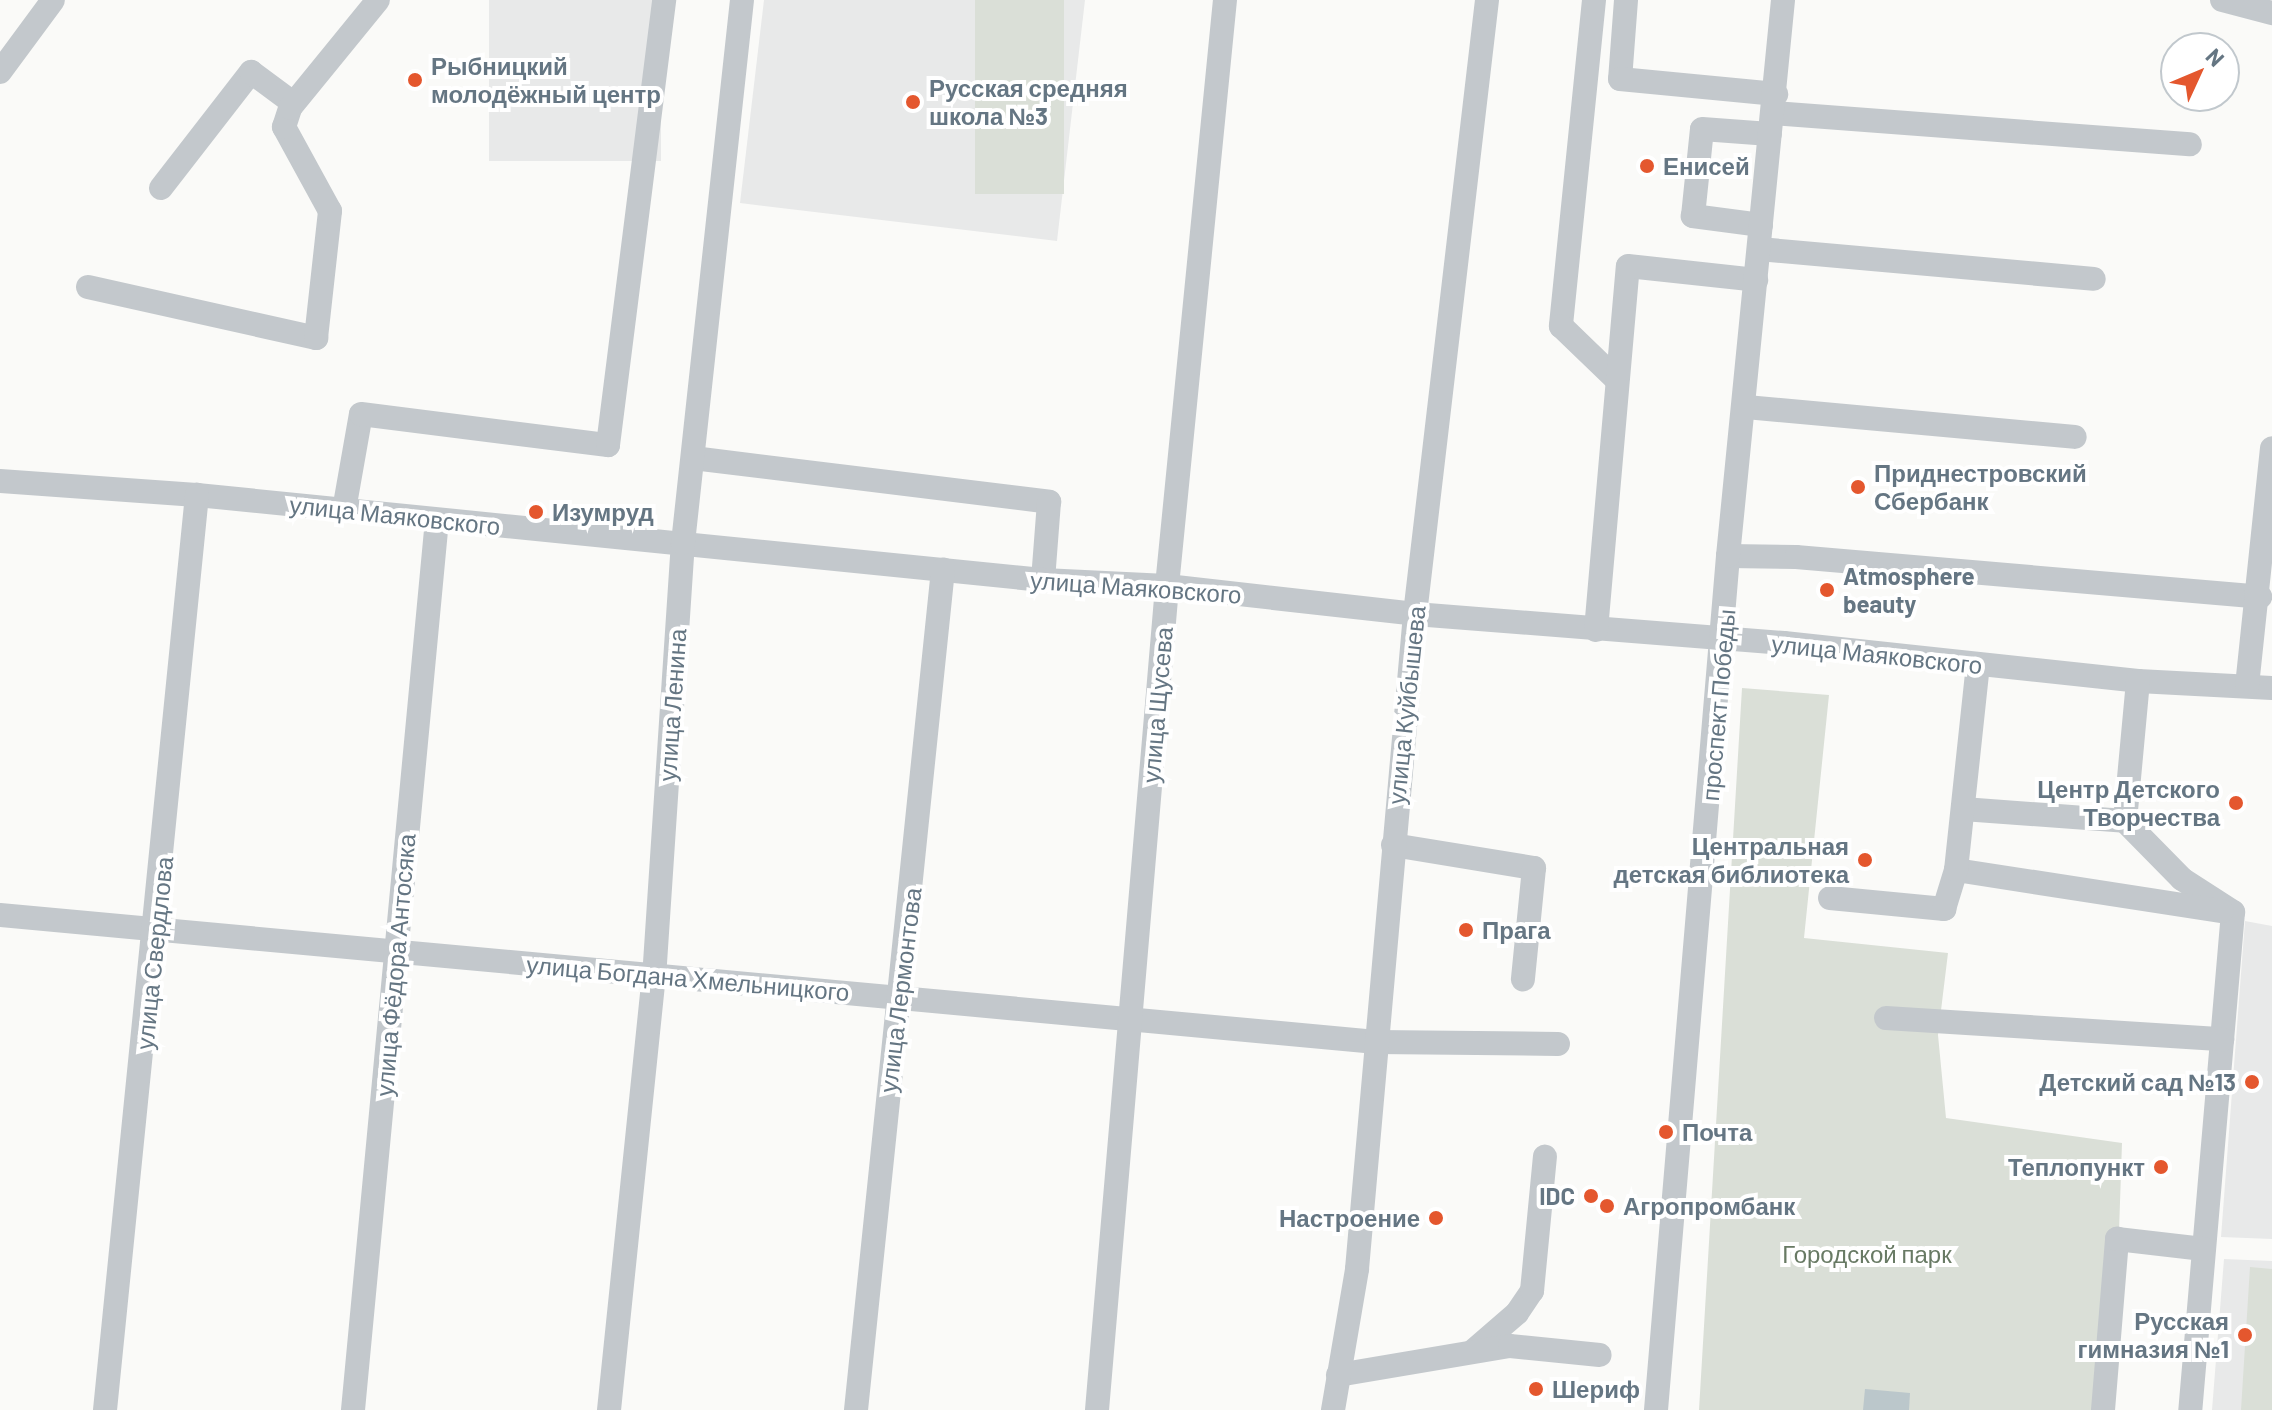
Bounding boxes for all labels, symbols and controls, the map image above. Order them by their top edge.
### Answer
north arrow [2160,32,2240,112]
text: N [2201,42,2230,71]
place label: Рыбницкий молодёжный центр [431,52,661,108]
marker: Рыбницкий молодёжный центр [406,71,424,89]
place label: Русская средняя школа №3 [929,74,1128,130]
marker: Русская средняя школа №3 [904,93,922,111]
place label: Енисей [1663,152,1750,180]
marker: Енисей [1638,157,1656,175]
place label: Приднестровский Сбербанк [1874,459,2087,515]
marker: Приднестровский Сбербанк [1849,478,1867,496]
street label: улица Маяковского [288,490,502,540]
place label: Изумруд [552,498,654,526]
marker: Изумруд [527,503,545,521]
place label: Atmosphere beauty [1843,562,1975,618]
street label: улица Маяковского [1029,565,1243,609]
marker: Atmosphere beauty [1818,581,1836,599]
street label: улица Куйбышева [1381,604,1431,806]
street label: проспект Победы [1695,608,1741,802]
street label: улица Щусева [1136,626,1178,784]
street label: улица Ленина [652,628,692,782]
street label: улица Маяковского [1770,629,1984,679]
place label: Центр Детского Творчества [2037,775,2220,831]
marker: Центр Детского Творчества [2227,794,2245,812]
street label: улица Фёдора Антосяка [369,832,421,1098]
place label: Центральная детская библиотека [1613,832,1849,888]
marker: Центральная детская библиотека [1856,851,1874,869]
street label: улица Свердлова [130,855,178,1051]
street label: улица Лермонтова [873,886,927,1094]
place label: Прага [1482,916,1551,944]
marker: Прага [1457,921,1475,939]
street label: улица Богдана Хмельницкого [525,950,851,1006]
place label: Детский сад №13 [2039,1068,2236,1096]
marker: Детский сад №13 [2243,1073,2261,1091]
place label: Почта [1682,1118,1752,1146]
marker: Почта [1657,1123,1675,1141]
place label: Теплопункт [2008,1153,2145,1181]
marker: Теплопункт [2152,1158,2170,1176]
place label: IDC [1539,1182,1575,1210]
marker: IDC [1582,1187,1600,1205]
place label: Агропромбанк [1623,1192,1795,1220]
marker: Агропромбанк [1598,1197,1616,1215]
place label: Настроение [1279,1204,1420,1232]
marker: Настроение [1427,1209,1445,1227]
park label: Городской парк [1782,1240,1952,1268]
place label: Русская гимназия №1 [2078,1307,2229,1363]
marker: Русская гимназия №1 [2236,1326,2254,1344]
place label: Шериф [1552,1375,1640,1403]
marker: Шериф [1527,1380,1545,1398]

